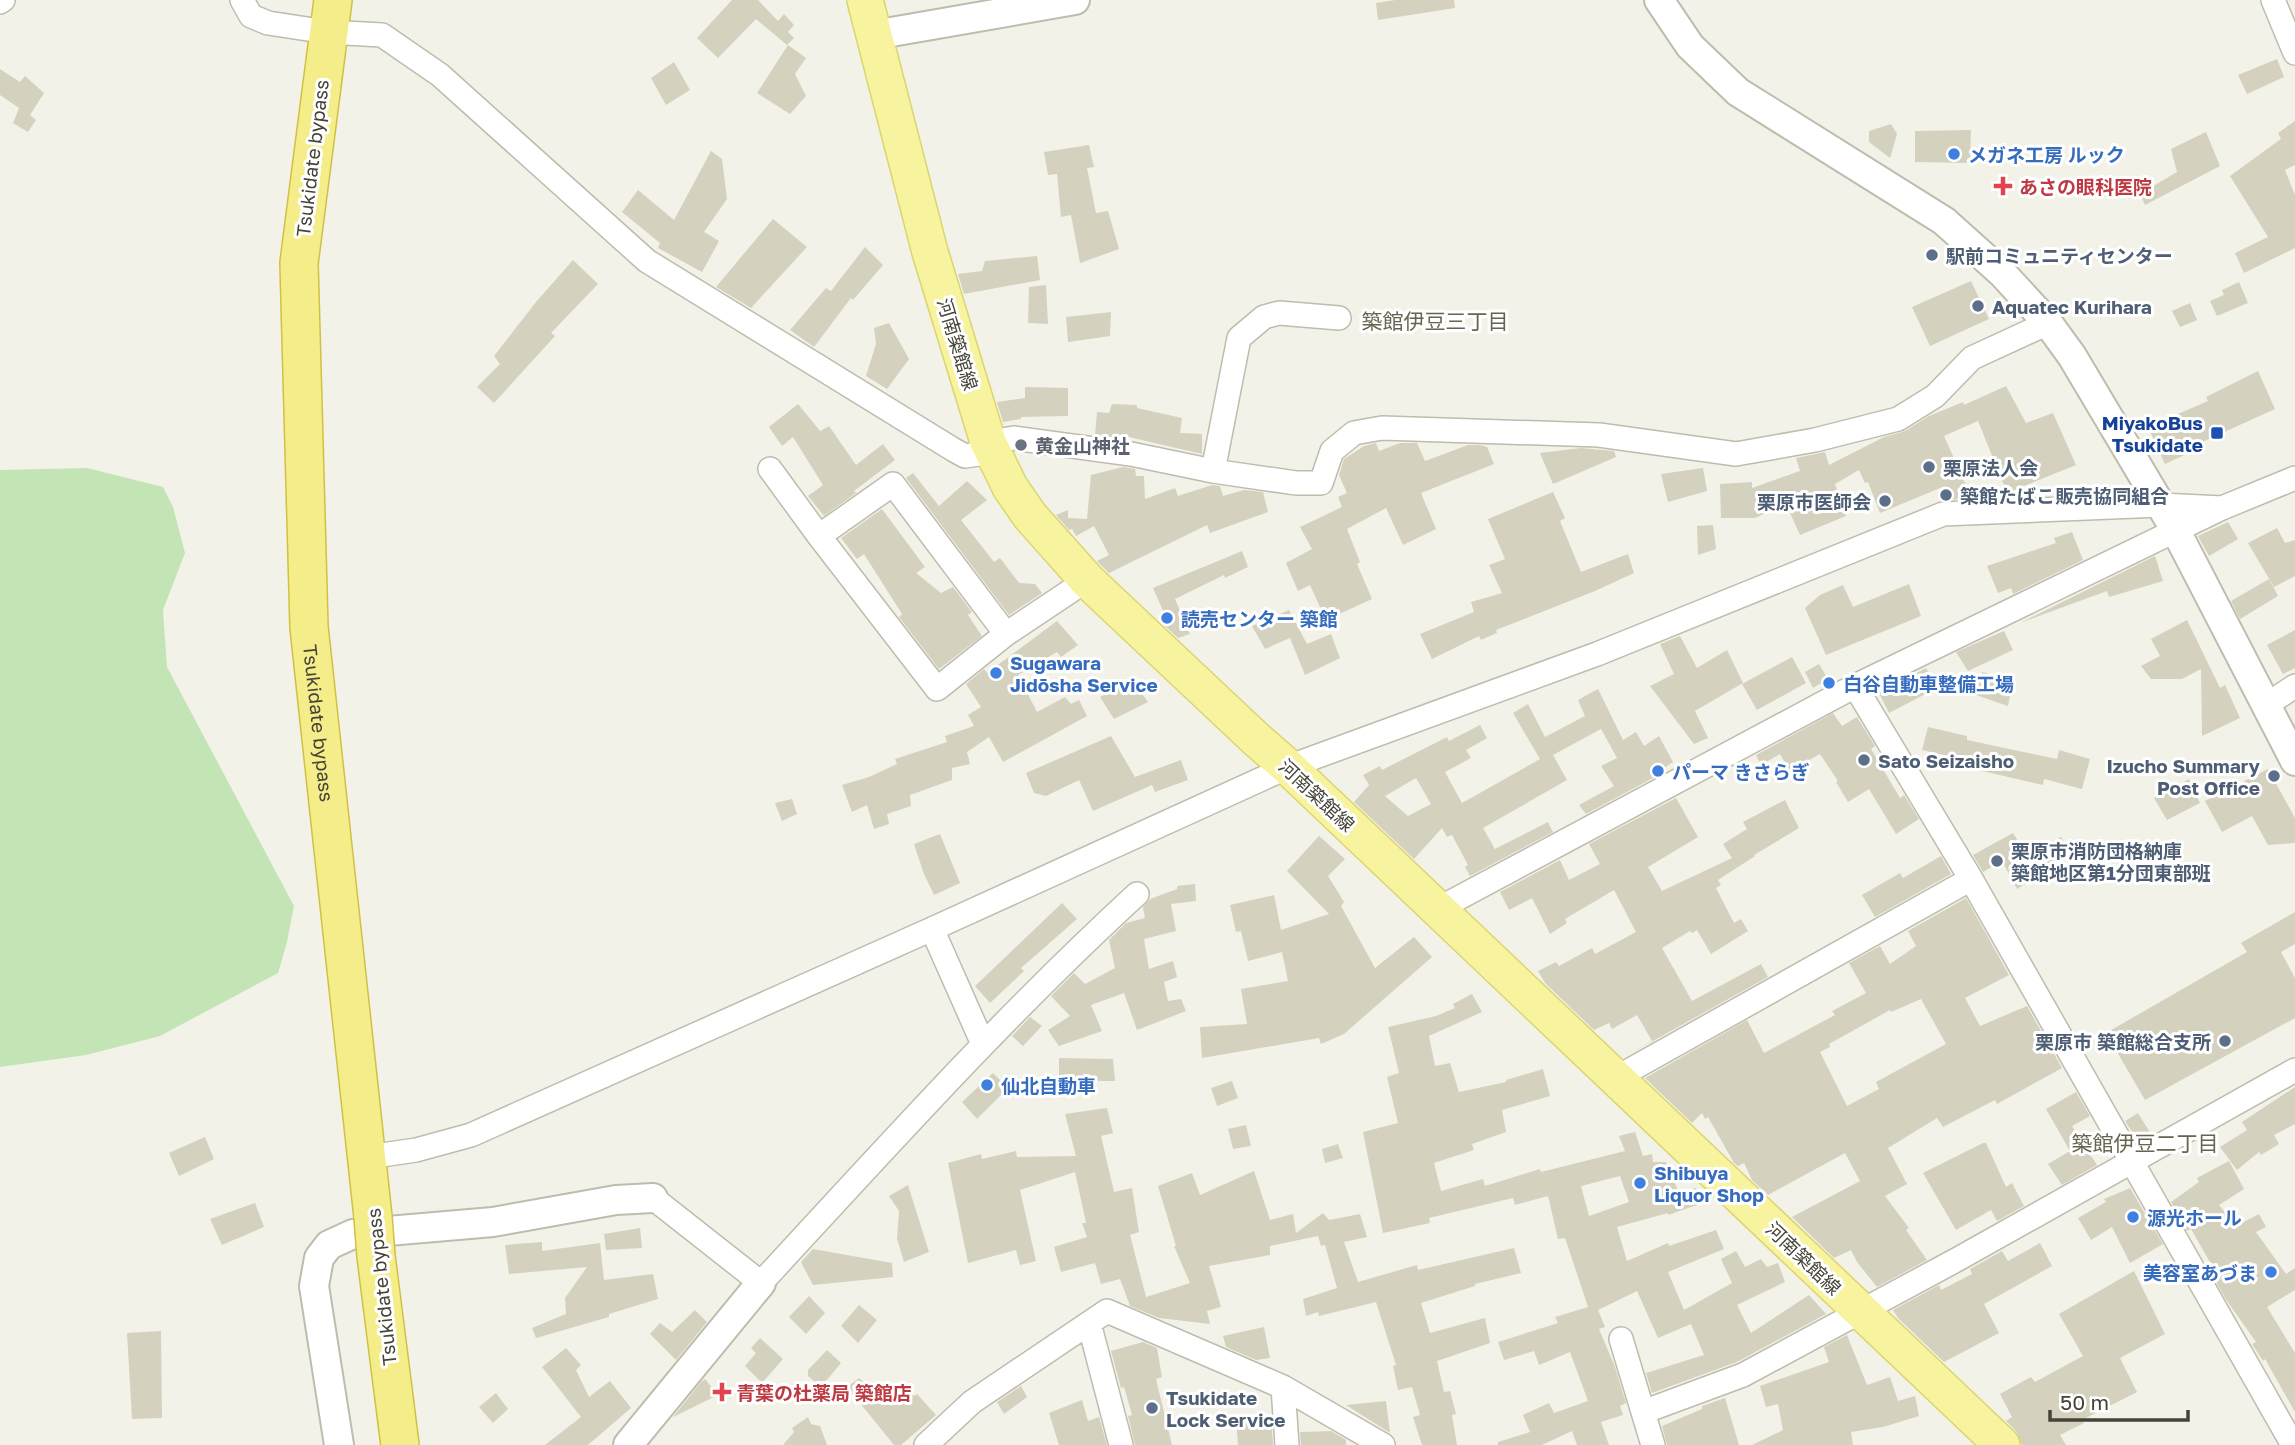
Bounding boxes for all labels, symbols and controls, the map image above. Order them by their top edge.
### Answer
street label: Tsukidate bypass [291,78,333,238]
place label: メガネ工房 ルック [1968,143,2125,166]
marker: メガネ工房 ルック [1946,146,1962,162]
place label: あさの眼科医院 [2019,175,2152,198]
marker: あさの眼科医院 [1993,176,2013,196]
place label: 駅前コミュニティセンター [1946,244,2173,267]
marker: 駅前コミュニティセンター [1924,247,1940,263]
street label: 河南築館線 [933,295,983,393]
place label: Aquatec Kurihara [1992,295,2152,318]
marker: Aquatec Kurihara [1970,298,1986,314]
district label: 築館伊豆三丁目 [1362,308,1509,334]
place label: MiyakoBus Tsukidate [2102,411,2203,456]
marker: MiyakoBus Tsukidate [2209,425,2225,441]
place label: 黄金山神社 [1035,434,1130,457]
marker: 黄金山神社 [1013,437,1029,453]
place label: 栗原法人会 [1943,456,2038,479]
marker: 栗原法人会 [1921,459,1937,475]
place label: 築館たばこ販売協同組合 [1960,484,2169,507]
marker: 築館たばこ販売協同組合 [1938,487,1954,503]
place label: 栗原市医師会 [1757,490,1871,513]
marker: 栗原市医師会 [1877,493,1893,509]
place label: 読売センター 築館 [1181,607,1338,630]
marker: 読売センター 築館 [1159,610,1175,626]
street label: Tsukidate bypass [299,643,339,803]
place label: Sugawara Jidōsha Service [1010,651,1158,696]
marker: Sugawara Jidōsha Service [988,665,1004,681]
place label: 白谷自動車整備工場 [1843,672,2014,695]
marker: 白谷自動車整備工場 [1821,675,1837,691]
place label: Sato Seizaisho [1878,749,2014,772]
marker: Sato Seizaisho [1856,752,1872,768]
street label: 河南築館線 [1274,754,1360,836]
place label: Izucho Summary Post Office [2106,754,2261,799]
place label: パーマ きさらぎ [1672,760,1810,783]
marker: パーマ きさらぎ [1650,763,1666,779]
marker: Izucho Summary Post Office [2266,768,2282,784]
place label: 栗原市消防団格納庫 築館地区第1分団東部班 [2011,839,2211,884]
marker: 栗原市消防団格納庫 築館地区第1分団東部班 [1989,853,2005,869]
place label: 栗原市 築館総合支所 [2035,1030,2211,1053]
marker: 栗原市 築館総合支所 [2217,1033,2233,1049]
place label: 仙北自動車 [1001,1074,1096,1097]
marker: 仙北自動車 [979,1077,995,1093]
district label: 築館伊豆二丁目 [2072,1130,2219,1156]
place label: Shibuya Liquor Shop [1654,1161,1764,1206]
marker: Shibuya Liquor Shop [1632,1175,1648,1191]
place label: 源光ホール [2147,1206,2242,1229]
street label: Tsukidate bypass [361,1207,401,1367]
marker: 源光ホール [2125,1209,2141,1225]
street label: 河南築館線 [1762,1217,1846,1299]
place label: 美容室あづま [2143,1261,2257,1284]
marker: 美容室あづま [2263,1264,2279,1280]
scale bar [2050,1378,2188,1422]
place label: 青葉の杜薬局 築館店 [736,1381,912,1404]
marker: 青葉の杜薬局 築館店 [714,1384,730,1400]
place label: Tsukidate Lock Service [1166,1386,1286,1431]
text: 50 m [2060,1389,2109,1415]
marker: Tsukidate Lock Service [1144,1400,1160,1416]

